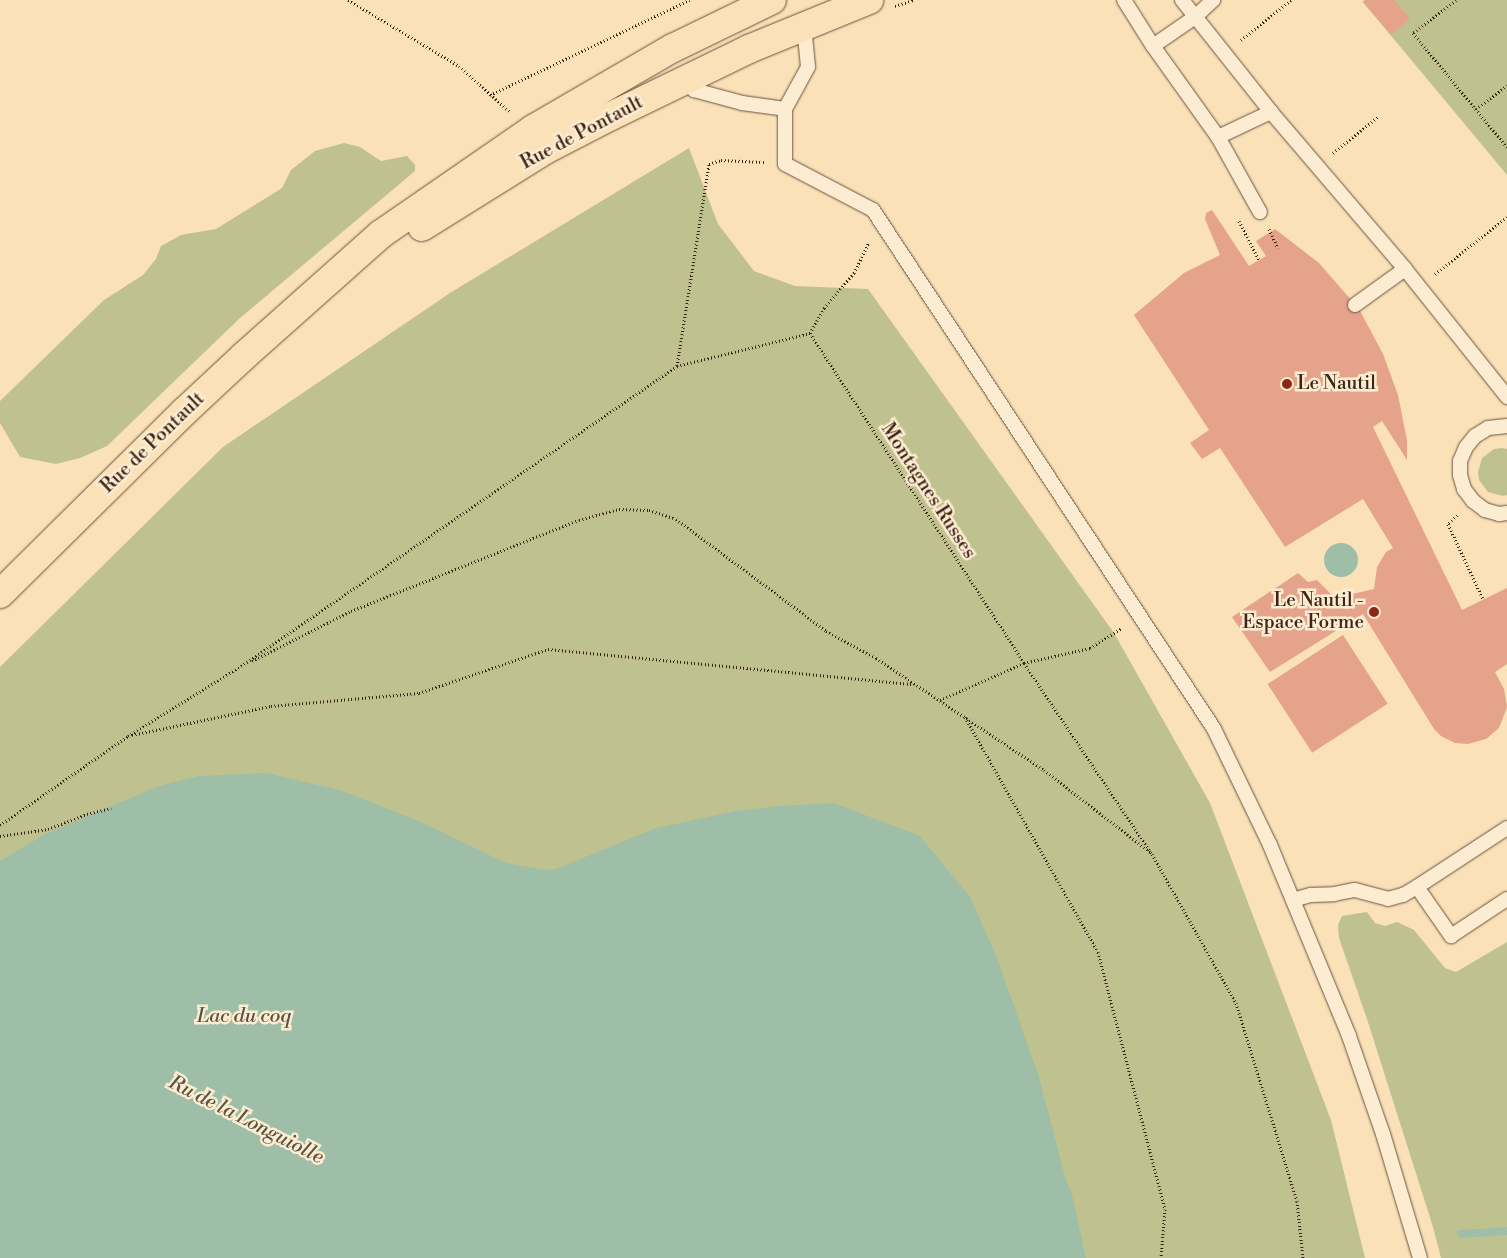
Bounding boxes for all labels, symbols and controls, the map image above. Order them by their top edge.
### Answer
street label: Rue de Pontault [517,91,647,175]
place label: Le Nautil [1297,373,1376,395]
marker: Le Nautil [1281,378,1293,390]
street label: Rue de Pontault [96,388,210,498]
street label: Montagnes Russes [876,419,980,563]
place label: Le Nautil - Espace Forme [1242,590,1364,634]
marker: Le Nautil - Espace Forme [1368,606,1380,618]
water label: Lac du coq [197,1004,291,1028]
water label: Ru de la Longuiolle [165,1071,327,1169]

